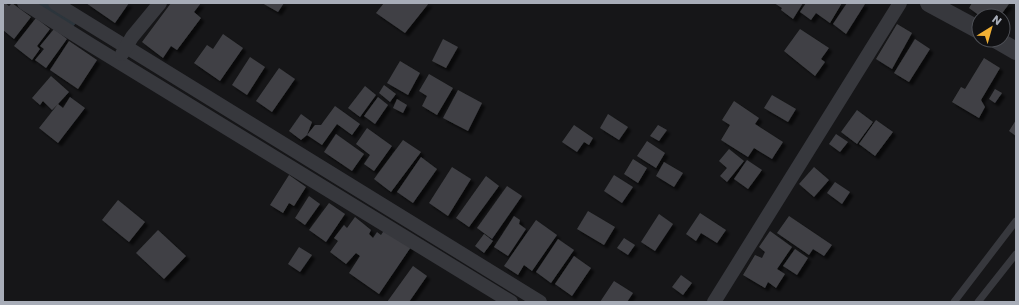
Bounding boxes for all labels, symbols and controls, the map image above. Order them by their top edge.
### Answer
north arrow [971,8,1011,48]
text: N [989,11,1005,29]

